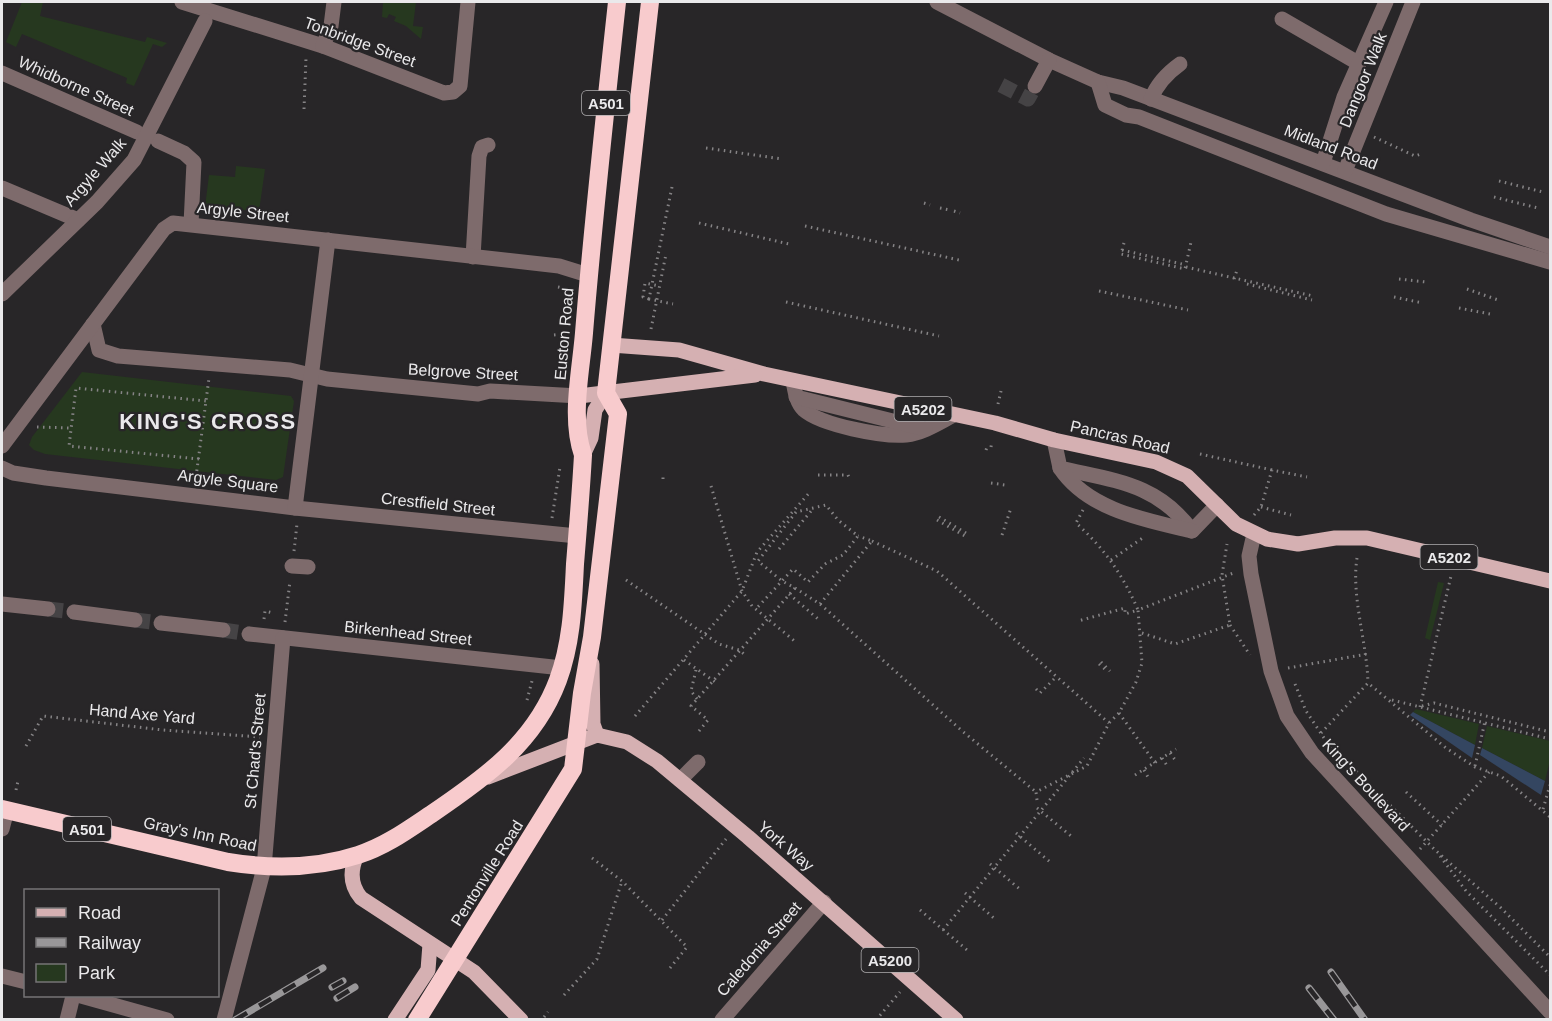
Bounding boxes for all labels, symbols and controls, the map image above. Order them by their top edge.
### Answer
street label: Tonbridge Street [302,14,419,70]
street label: Dangoor Walk [1336,29,1390,130]
street label: Whidborne Street [16,53,137,119]
road number: A501 [582,91,630,115]
street label: Midland Road [1282,121,1380,173]
street label: Argyle Walk [61,134,130,210]
street label: Argyle Street [196,199,290,225]
street label: Euston Road [552,287,576,381]
street label: Belgrove Street [407,361,519,383]
road number: A5202 [894,397,952,421]
district label: KING'S CROSS [119,409,297,434]
street label: Pancras Road [1069,417,1171,457]
street label: Argyle Square [177,466,279,496]
street label: Crestfield Street [380,490,496,519]
road number: A5202 [1420,545,1478,569]
street label: Birkenhead Street [343,618,473,648]
street label: St Chad's Street [241,692,269,810]
street label: Hand Axe Yard [88,701,196,727]
street label: King's Boulevard [1319,735,1413,835]
street label: Gray's Inn Road [142,814,258,854]
road number: A501 [63,817,111,841]
street label: Pentonville Road [448,817,526,929]
street label: York Way [755,818,817,874]
legend [24,889,219,997]
street label: Caledonia Street [713,898,805,1000]
text: Road [78,903,121,923]
text: Railway [78,933,141,953]
road number: A5200 [862,948,918,972]
text: Park [78,963,116,983]

